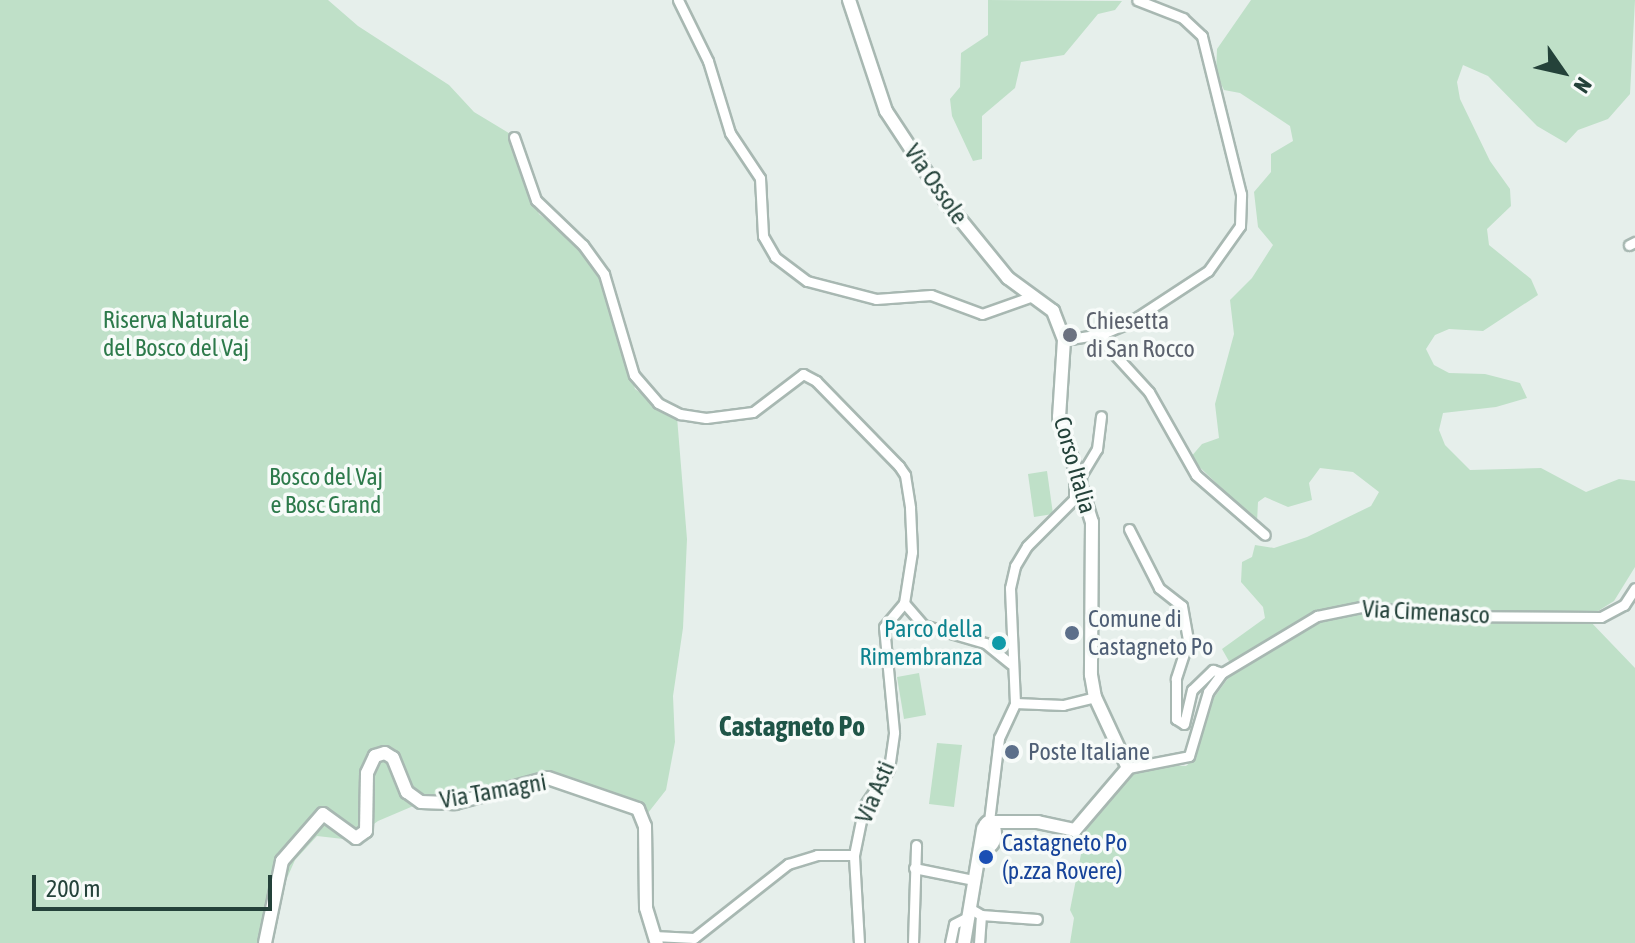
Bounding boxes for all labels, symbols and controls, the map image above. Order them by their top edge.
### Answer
north arrow [1523,32,1603,112]
text: N [1568,73,1597,98]
street label: Via Ossole [898,138,974,230]
park label: Riserva Naturale del Bosco del Vaj [103,306,249,362]
place label: Chiesetta di San Rocco [1086,307,1195,363]
marker: Chiesetta di San Rocco [1061,326,1079,344]
street label: Corso Italia [1047,413,1103,517]
park label: Bosco del Vaj e Bosc Grand [269,463,383,519]
street label: Via Cimenasco [1362,594,1490,630]
place label: Comune di Castagneto Po [1088,605,1213,661]
place label: Parco della Rimembranza [859,615,983,671]
marker: Comune di Castagneto Po [1063,624,1081,642]
marker: Parco della Rimembranza [990,634,1008,652]
district label: Castagneto Po [719,709,865,743]
place label: Poste Italiane [1028,738,1150,766]
marker: Poste Italiane [1003,743,1021,761]
street label: Via Asti [849,757,901,827]
street label: Via Tamagni [437,767,549,815]
place label: Castagneto Po (p.zza Rovere) [1002,829,1127,885]
marker: Castagneto Po (p.zza Rovere) [977,848,995,866]
scale bar [36,859,276,909]
text: 200 m [46,875,100,902]

